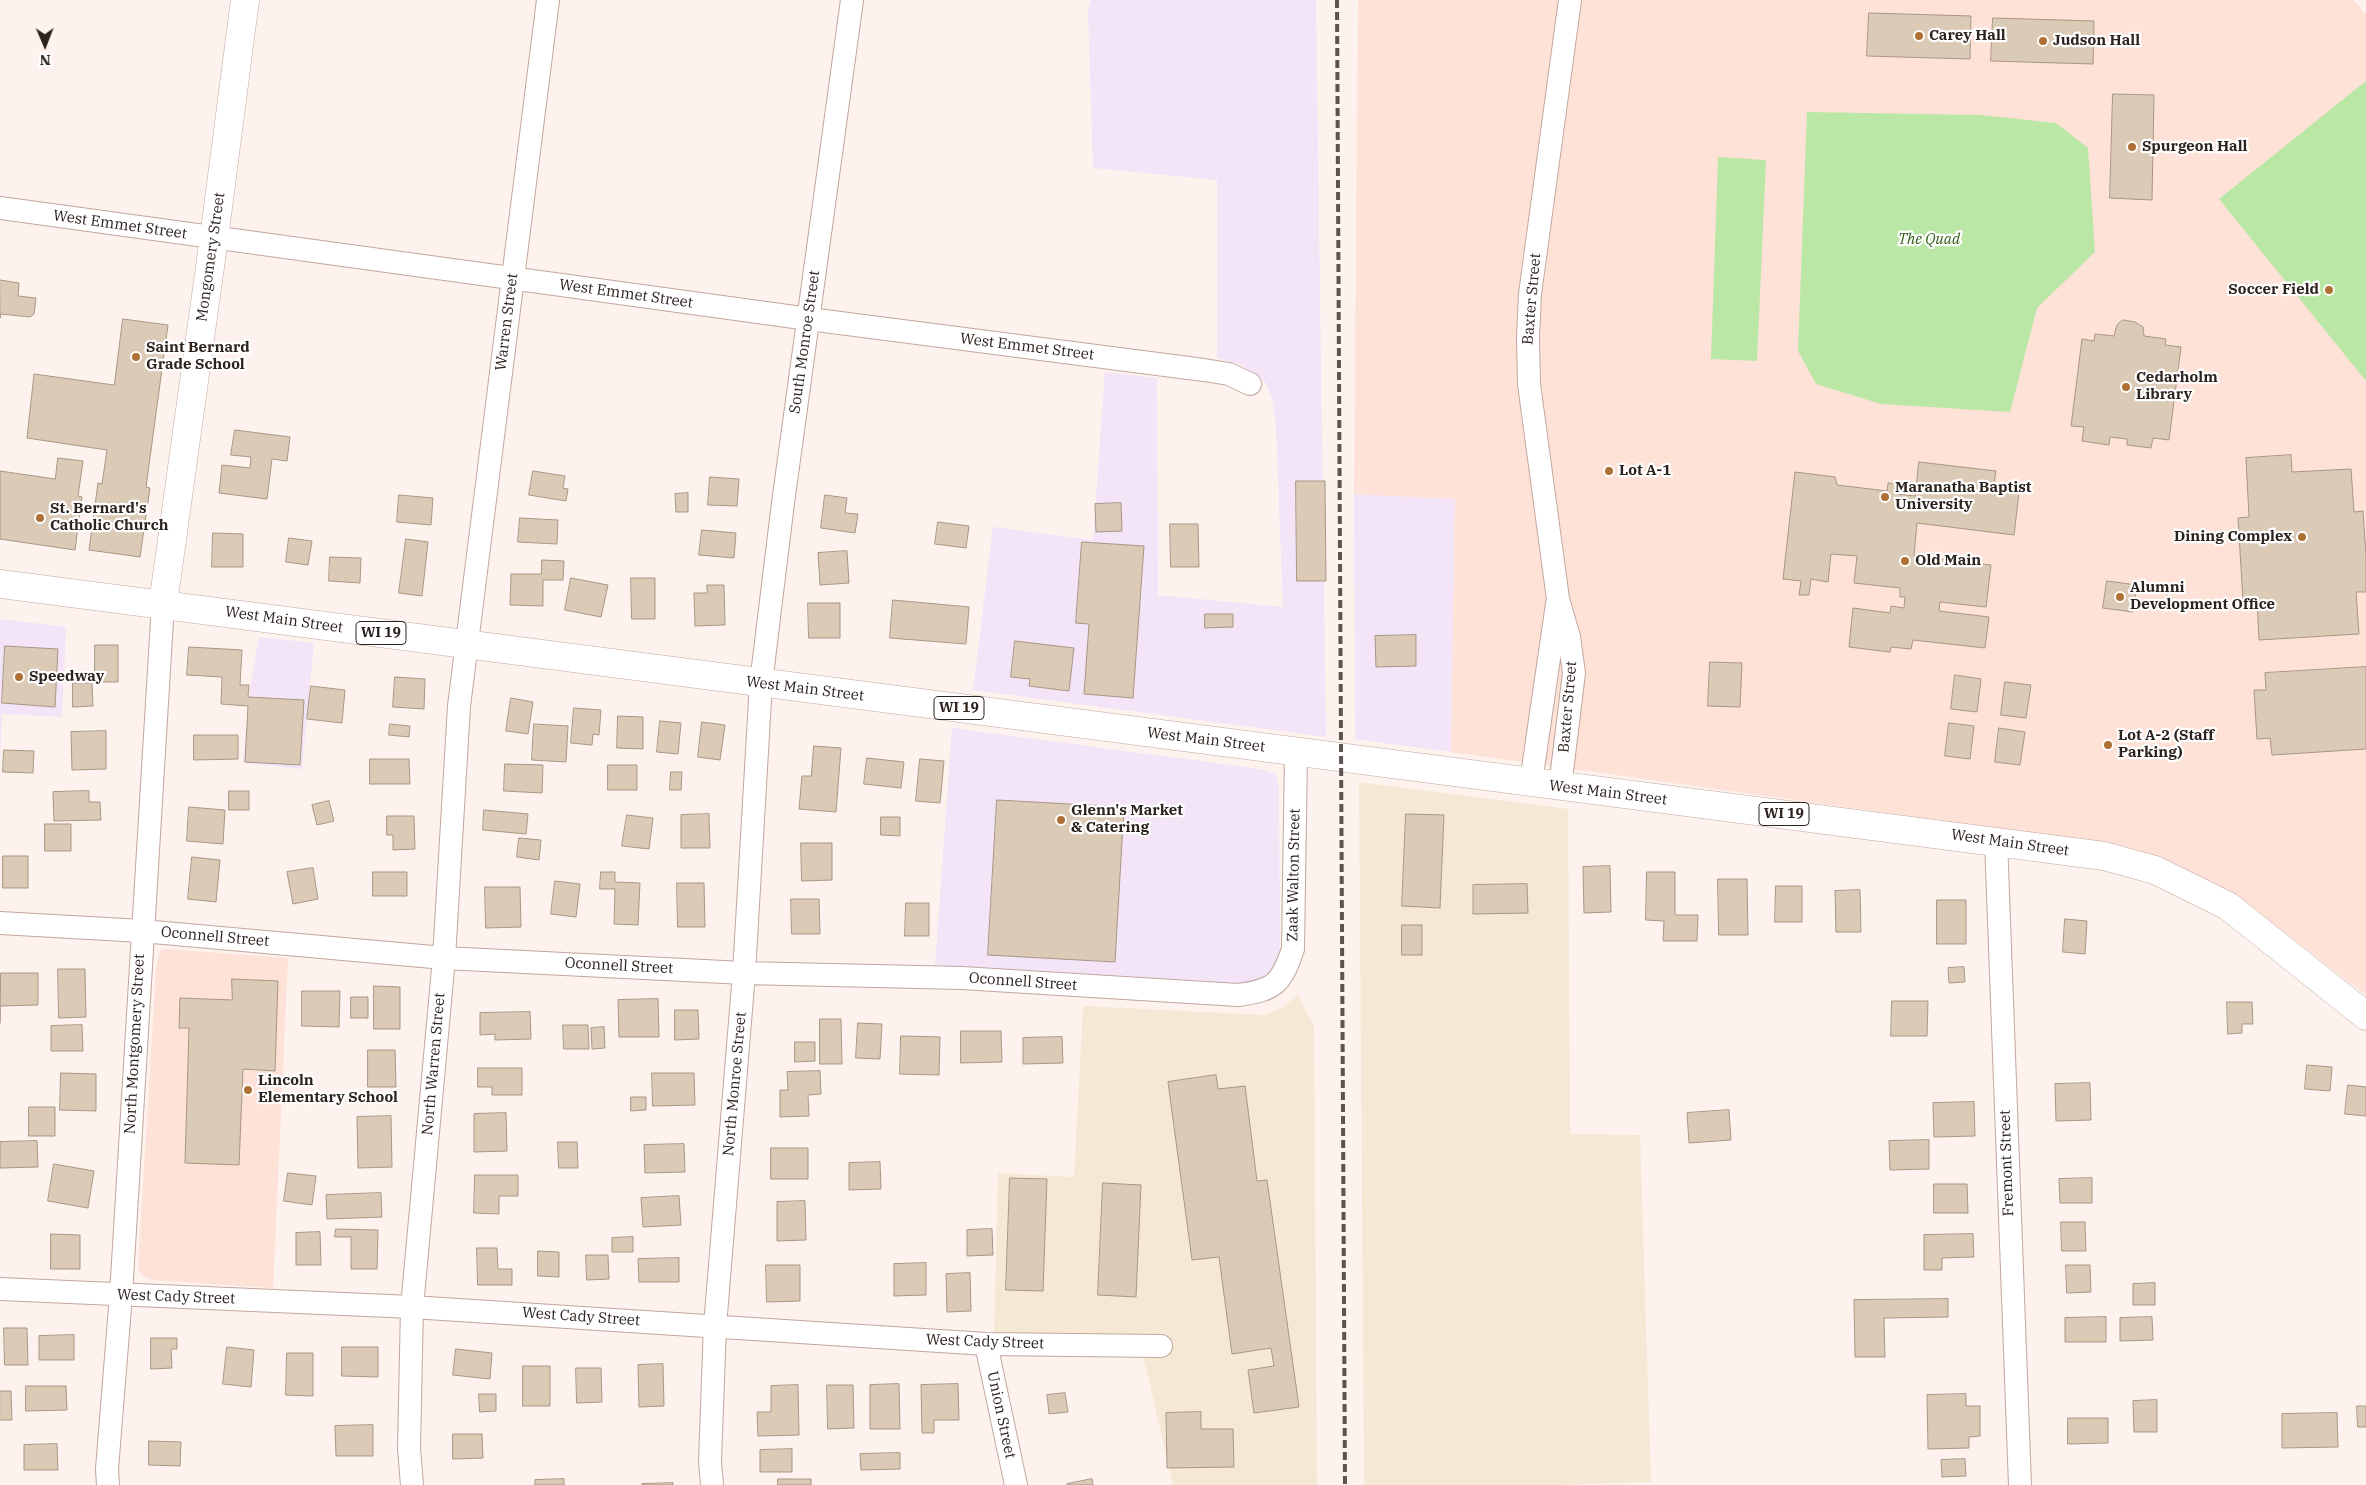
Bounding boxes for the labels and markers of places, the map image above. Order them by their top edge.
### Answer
place label: Carey Hall [1929,27,2006,45]
marker: Carey Hall [1913,30,1925,42]
place label: Judson Hall [2053,32,2140,50]
marker: Judson Hall [2037,35,2049,47]
place label: Spurgeon Hall [2142,138,2247,156]
marker: Spurgeon Hall [2126,141,2138,153]
place label: Soccer Field [2228,281,2319,299]
marker: Soccer Field [2323,284,2335,296]
place label: Saint Bernard Grade School [146,339,250,374]
marker: Saint Bernard Grade School [130,351,142,363]
place label: Cedarholm Library [2136,369,2218,404]
marker: Cedarholm Library [2120,381,2132,393]
place label: Lot A-1 [1619,462,1671,480]
marker: Lot A-1 [1603,465,1615,477]
place label: Maranatha Baptist University [1895,479,2031,514]
marker: Maranatha Baptist University [1879,491,1891,503]
place label: St. Bernard's Catholic Church [50,500,169,535]
marker: St. Bernard's Catholic Church [34,512,46,524]
place label: Dining Complex [2174,528,2292,546]
marker: Dining Complex [2296,531,2308,543]
place label: Old Main [1915,552,1981,570]
marker: Old Main [1899,555,1911,567]
place label: Alumni Development Office [2130,579,2275,614]
marker: Alumni Development Office [2114,591,2126,603]
place label: Speedway [29,668,104,686]
marker: Speedway [13,671,25,683]
place label: Lot A-2 (Staff Parking) [2118,727,2214,762]
marker: Lot A-2 (Staff Parking) [2102,739,2114,751]
place label: Glenn's Market & Catering [1071,802,1183,837]
marker: Glenn's Market & Catering [1055,814,1067,826]
place label: Lincoln Elementary School [258,1072,398,1107]
marker: Lincoln Elementary School [242,1084,254,1096]

